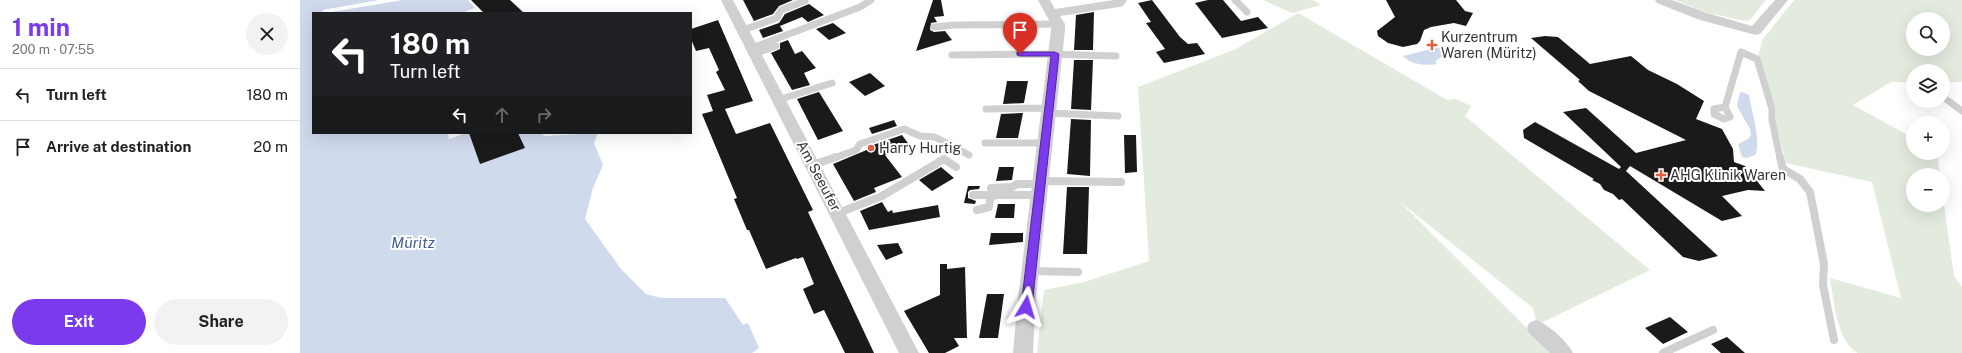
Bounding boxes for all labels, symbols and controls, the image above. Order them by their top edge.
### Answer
map controls [1906,12,1950,212]
button: search [1906,12,1950,56]
text: 1 min [12,13,70,41]
button: close [246,13,288,55]
pin [1003,13,1037,54]
icon: arrive [1009,19,1031,41]
text: 180 m [390,27,470,60]
icon: left [324,28,376,80]
place label: Kurzentrum Waren (Müritz) [1441,29,1537,61]
marker: Kurzentrum Waren (Müritz) [1426,39,1438,51]
text: 200 m · 07:55 [12,42,94,57]
text: Turn left [390,61,460,82]
button: layers [1906,64,1950,108]
icon: left [12,84,34,106]
text: Turn left [46,86,107,103]
text: 180 m [246,86,288,103]
icon: left [449,104,471,126]
icon: ahead [491,104,513,126]
icon: right [533,104,555,126]
button: + [1906,116,1950,160]
icon: arrive [12,136,34,158]
text: Arrive at destination [46,138,191,155]
text: 20 m [253,138,288,155]
street label: Am Seeufer [794,138,844,214]
place label: Harry Hurtig [879,140,961,156]
marker: Harry Hurtig [866,143,876,153]
place label: AHG Klinik Waren [1670,167,1786,183]
button: − [1906,168,1950,212]
marker: AHG Klinik Waren [1655,169,1667,181]
water label: Müritz [391,234,435,251]
position arrow [1005,286,1047,328]
button: Exit [12,299,146,345]
button: Share [154,299,288,345]

